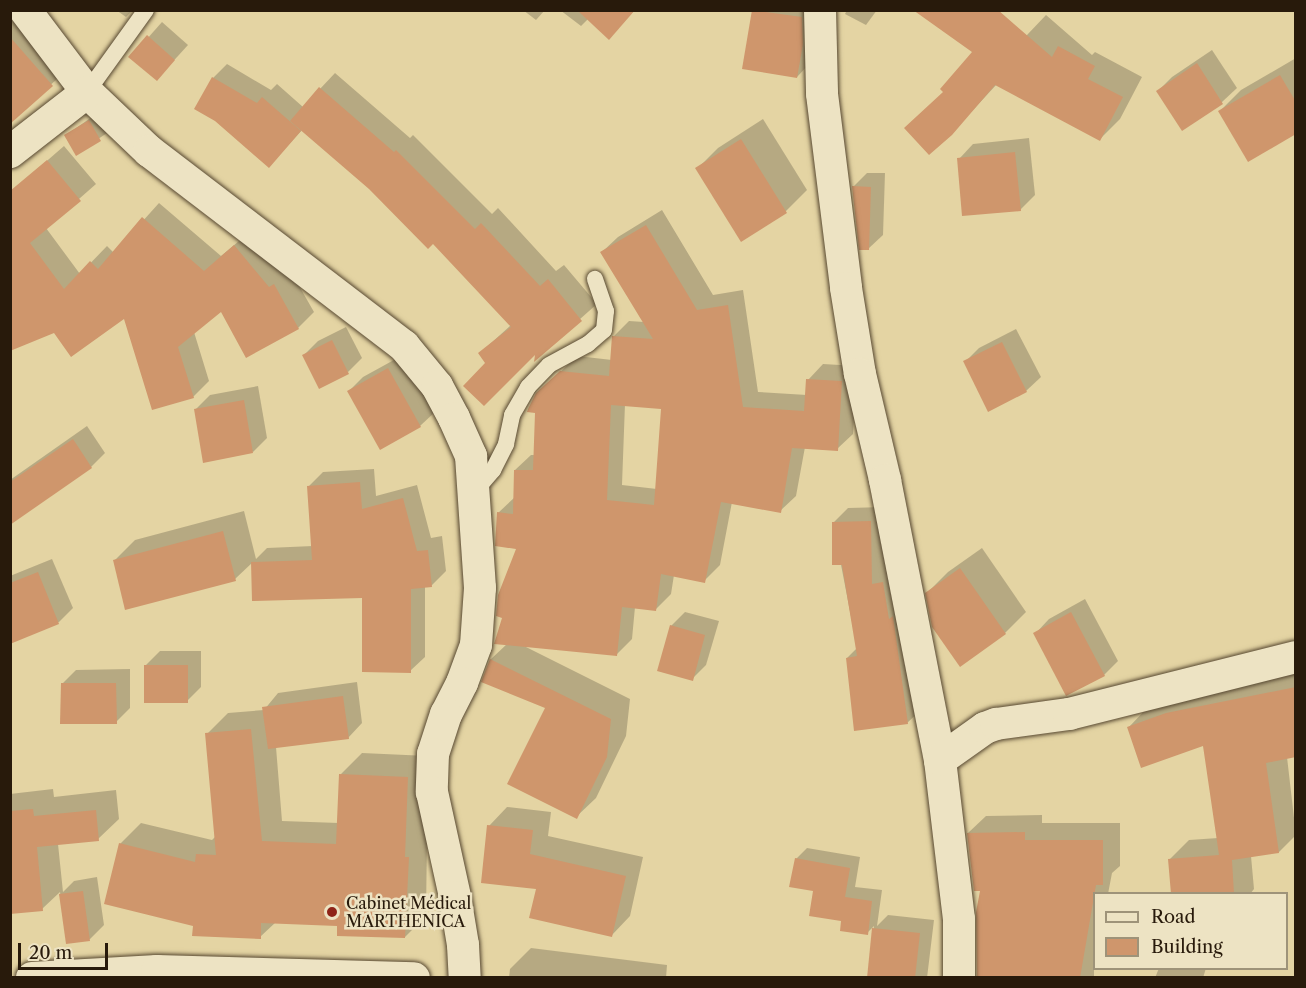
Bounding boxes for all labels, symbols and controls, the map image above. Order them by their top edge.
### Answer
legend [1093,892,1288,970]
place label: Cabinet Médical MARTHENICA [346,893,471,931]
marker: Cabinet Médical MARTHENICA [323,903,341,921]
text: Road [1151,906,1196,928]
scale bar [21,931,111,969]
text: Building [1151,936,1223,958]
text: 20 m [29,942,72,964]

